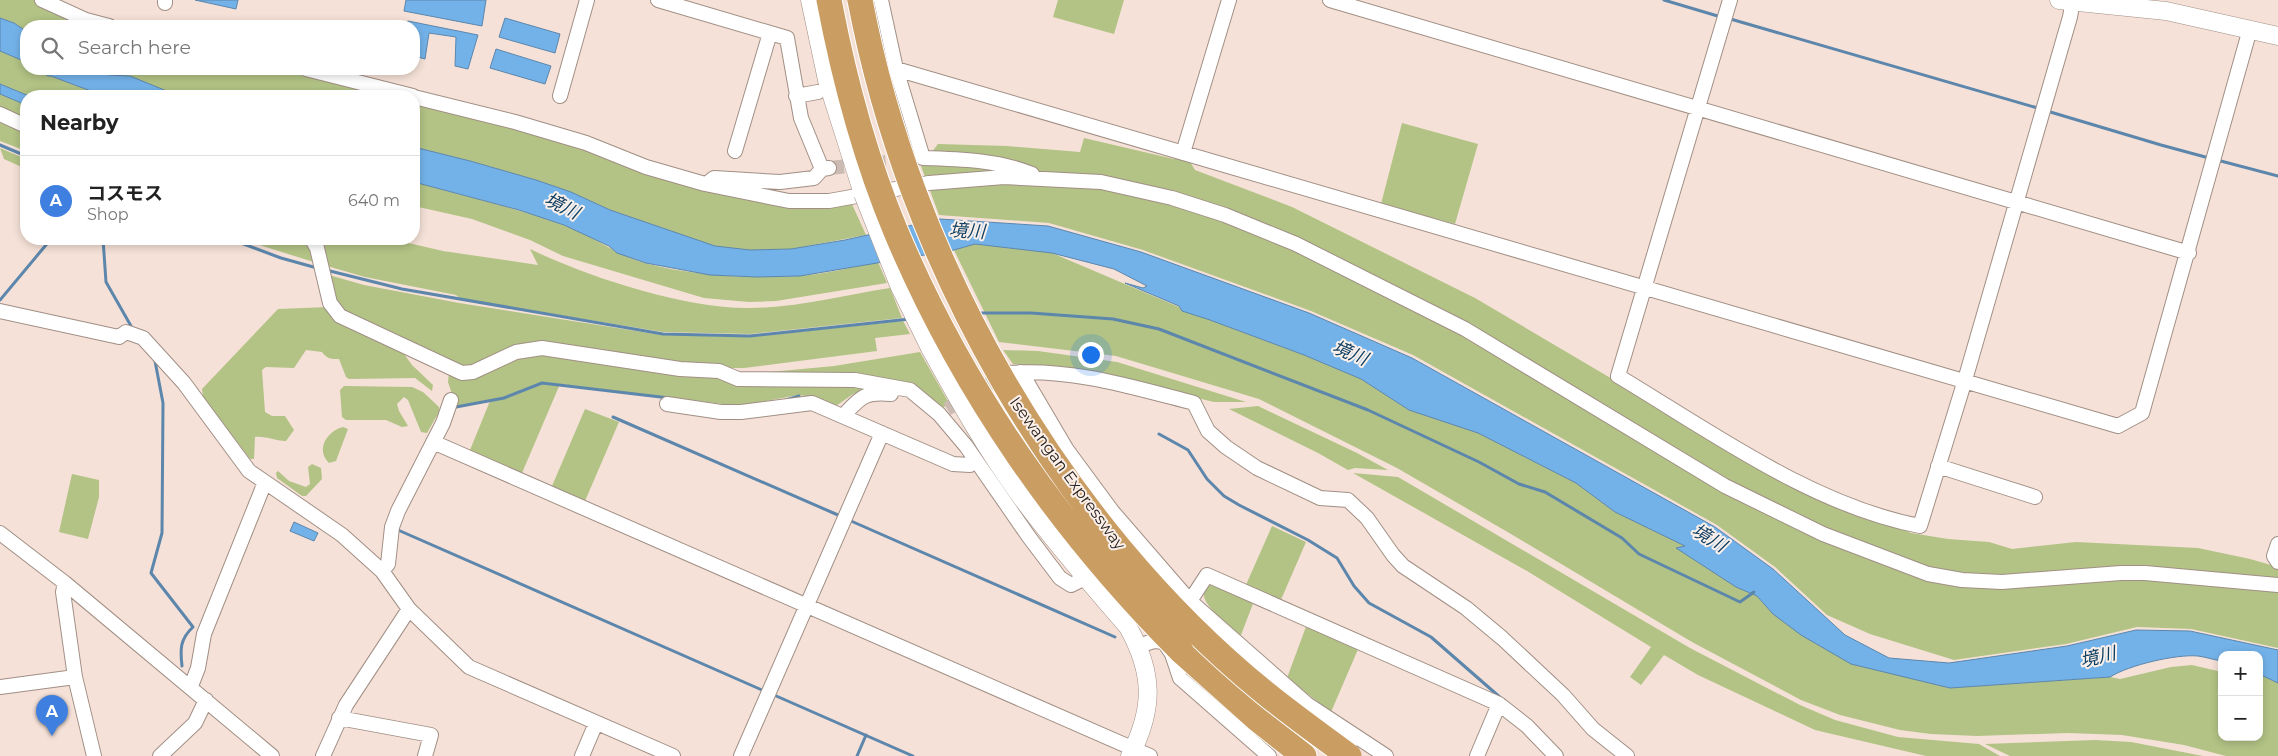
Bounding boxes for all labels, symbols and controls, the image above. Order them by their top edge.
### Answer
search box [20,20,420,75]
icon: search [38,34,66,62]
text: Search here [78,36,191,59]
text: Nearby [40,110,119,135]
text: コスモス [87,182,163,205]
water label: 境川 [541,188,585,225]
text: A [50,191,62,210]
text: 640 m [348,191,400,210]
text: Shop [87,205,129,224]
water label: 境川 [948,219,988,243]
water label: 境川 [1329,336,1373,371]
your location [1078,342,1104,368]
street label: Isewangan Expressway [1006,393,1130,554]
water label: 境川 [1688,519,1732,558]
water label: 境川 [2078,642,2120,672]
map controls [2218,651,2263,741]
button: + [2218,651,2263,696]
pin: A [36,695,68,736]
button: − [2218,696,2263,741]

